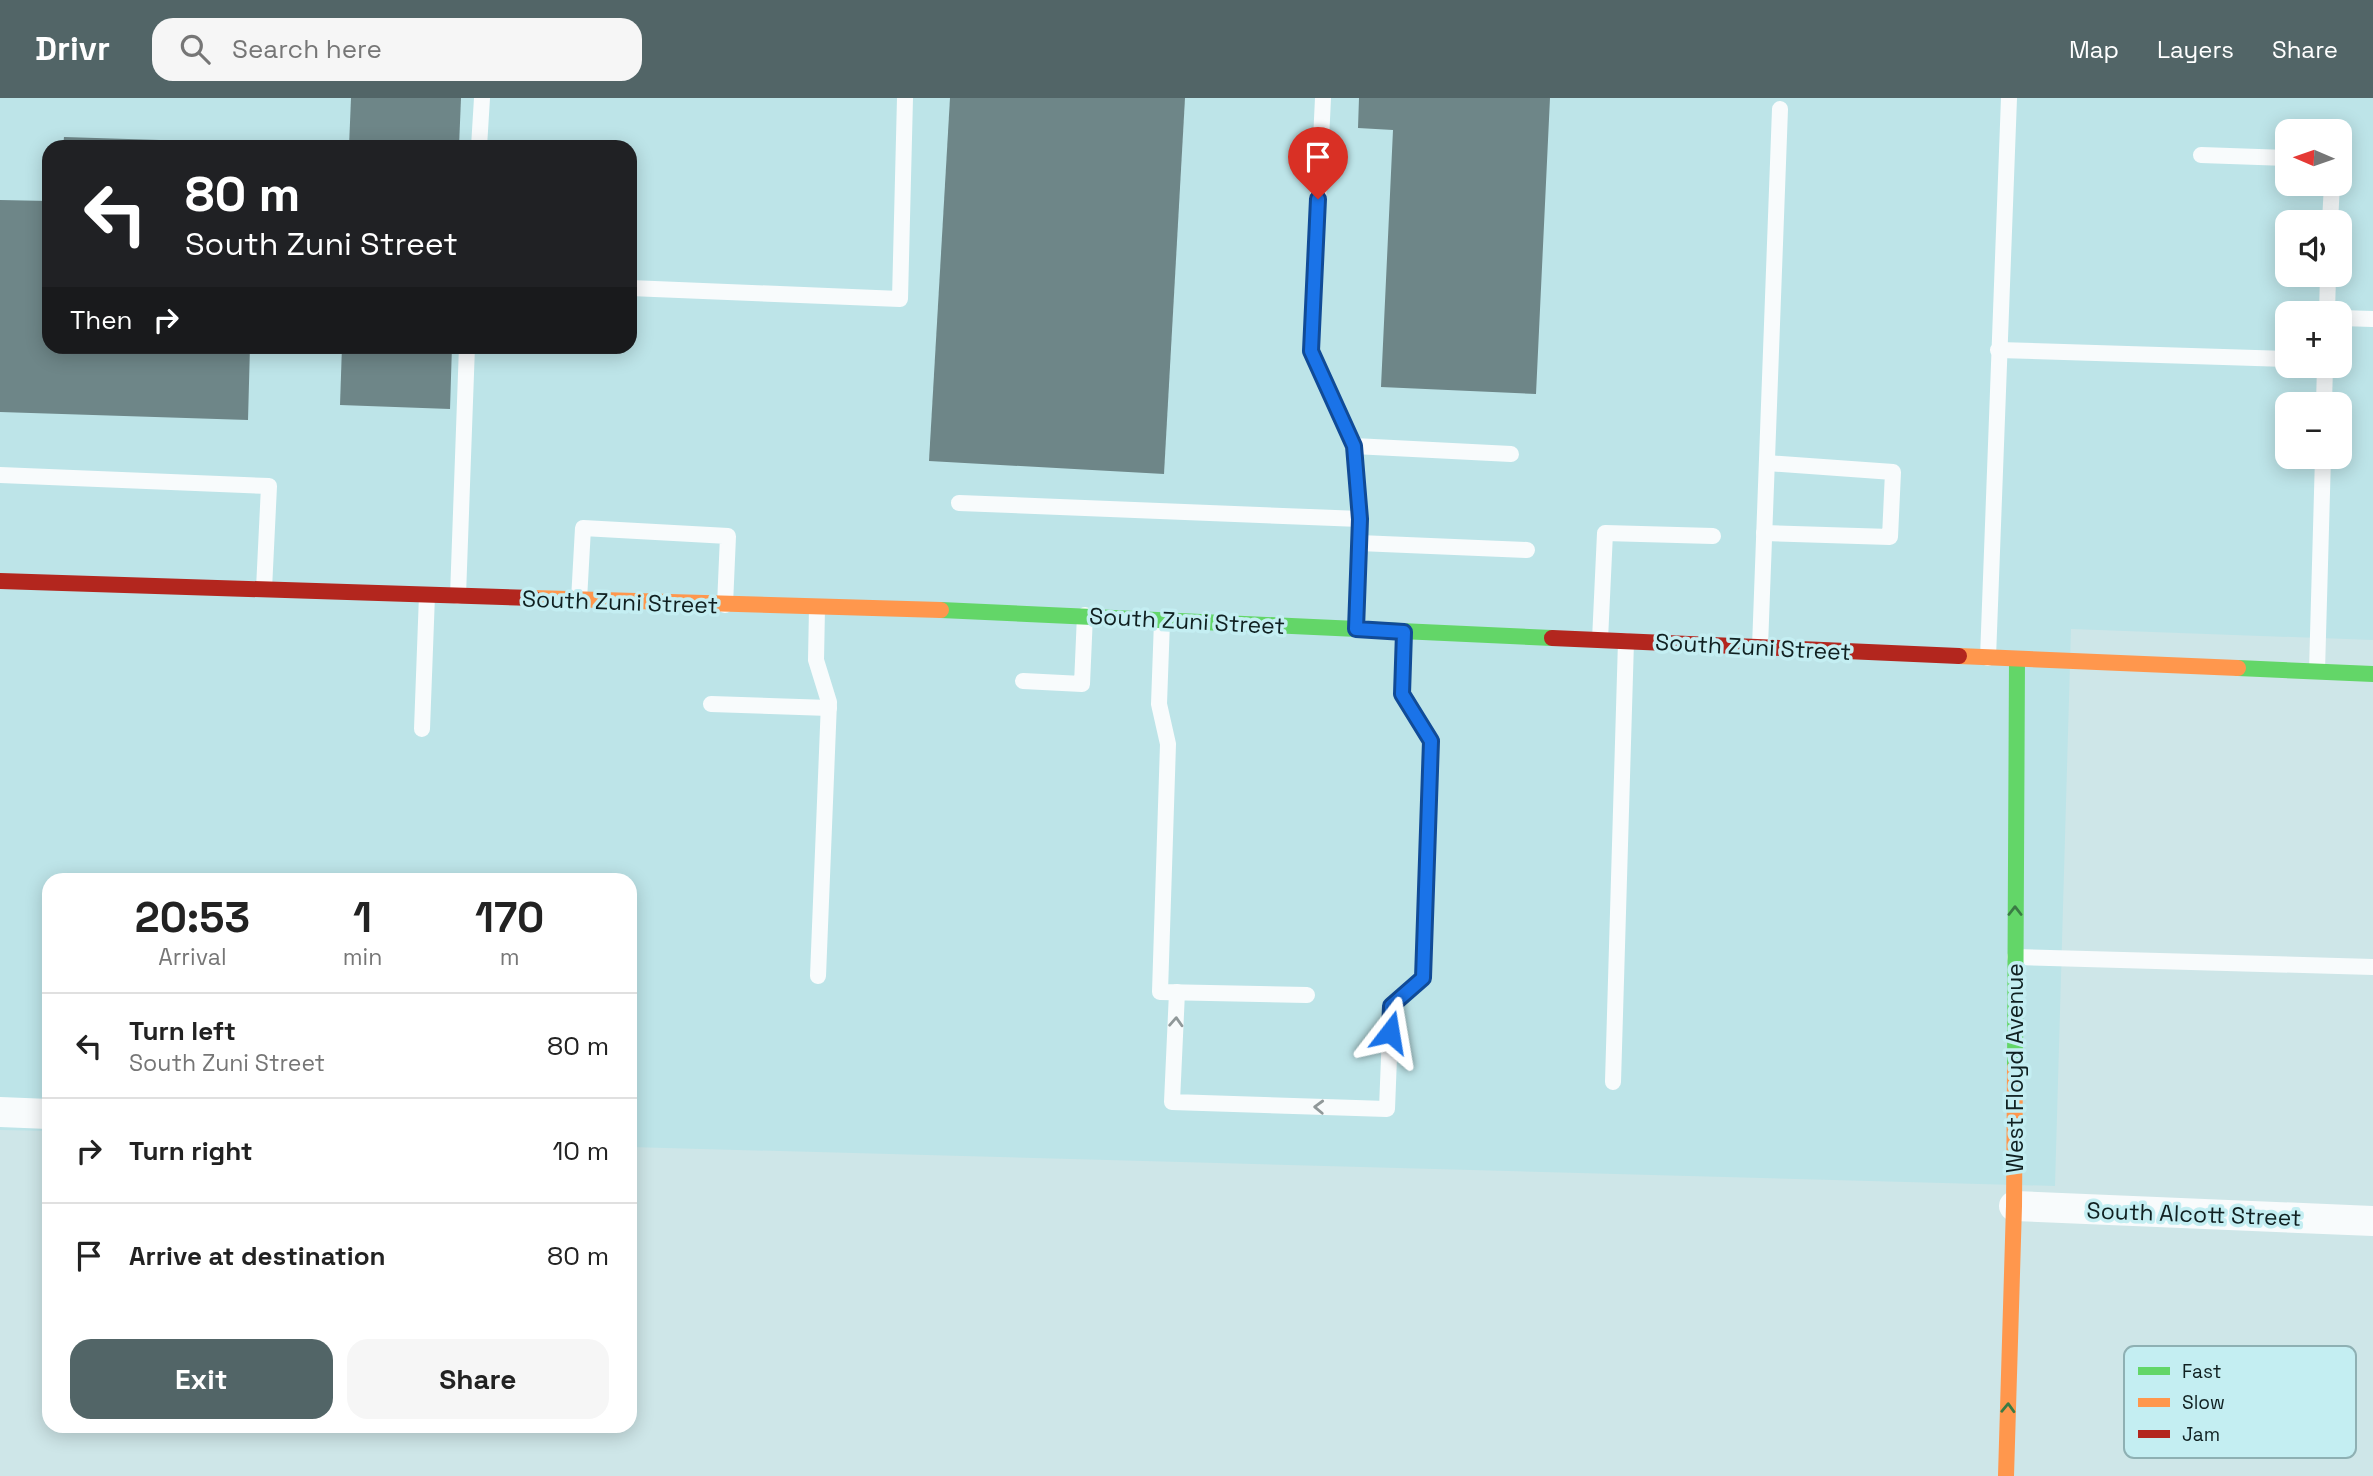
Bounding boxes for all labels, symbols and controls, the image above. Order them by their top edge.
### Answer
search box [152,18,642,81]
text: Drivr [35,28,110,70]
icon: search [176,30,214,68]
text: Search here [232,32,382,66]
text: Map [2069,34,2119,65]
text: Layers [2157,34,2234,65]
text: Share [2272,34,2338,65]
north arrow [2275,119,2352,196]
map controls [2275,119,2352,469]
pin [1288,127,1348,199]
icon: arrive [1299,138,1337,176]
text: 80 m [185,163,300,225]
icon: left [70,168,161,259]
button: sound [2275,210,2352,287]
text: South Zuni Street [185,224,458,264]
icon: right [147,301,185,339]
button: + [2275,301,2352,378]
text: Then [70,303,133,337]
button: − [2275,392,2352,469]
street label: South Zuni Street [521,584,719,620]
street label: South Zuni Street [1088,601,1286,641]
street label: South Zuni Street [1654,627,1852,667]
text: 20:53 [135,891,250,944]
text: 1 [353,891,372,944]
text: 170 [475,891,544,944]
one-way arrow [2008,905,2023,916]
text: Arrival [158,942,227,972]
text: min [343,942,382,972]
text: m [500,942,520,972]
street label: West Floyd Avenue [2000,963,2030,1173]
position arrow [1353,995,1427,1069]
text: Turn left [129,1014,236,1048]
one-way arrow [1168,1017,1183,1028]
icon: left [70,1027,108,1065]
text: 80 m [547,1029,609,1063]
text: South Zuni Street [129,1048,325,1078]
one-way arrow [1313,1100,1324,1115]
icon: right [70,1132,108,1170]
text: Turn right [129,1134,253,1168]
text: 10 m [552,1134,609,1168]
street label: South Alcott Street [2086,1195,2302,1233]
icon: arrive [70,1237,108,1275]
text: Arrive at destination [129,1239,386,1273]
text: 80 m [547,1239,609,1273]
button: Exit [70,1339,333,1419]
button: Share [347,1339,609,1419]
legend [2124,1346,2356,1458]
text: Fast [2182,1359,2222,1384]
text: Slow [2182,1390,2225,1415]
one-way arrow [2001,1402,2016,1413]
text: Jam [2182,1422,2220,1447]

